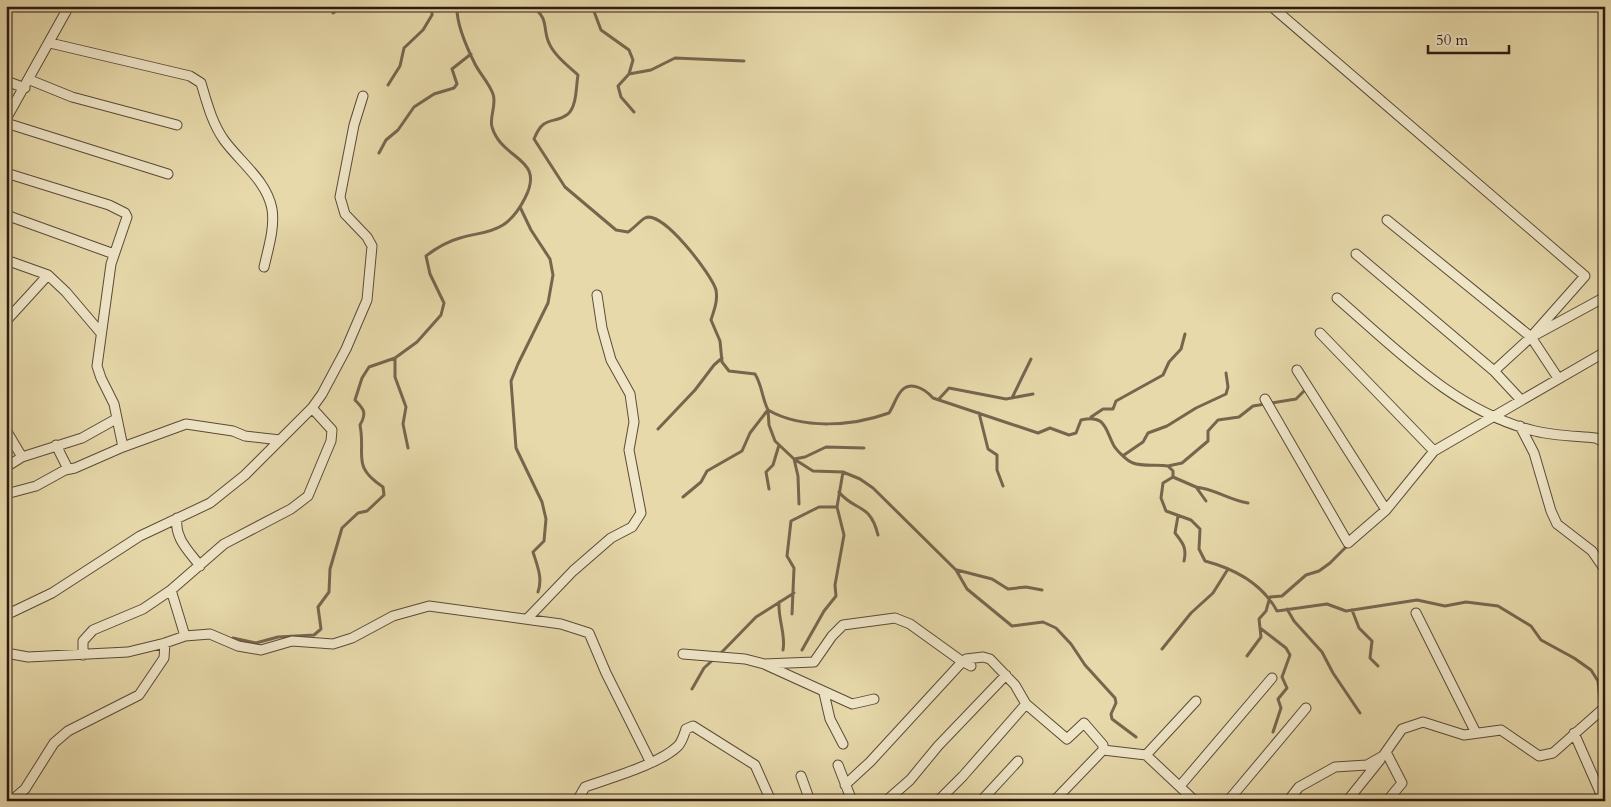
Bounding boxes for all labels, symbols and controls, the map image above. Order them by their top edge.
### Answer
scale bar [1428,22,1510,54]
text: 50 m [1436,30,1468,50]

